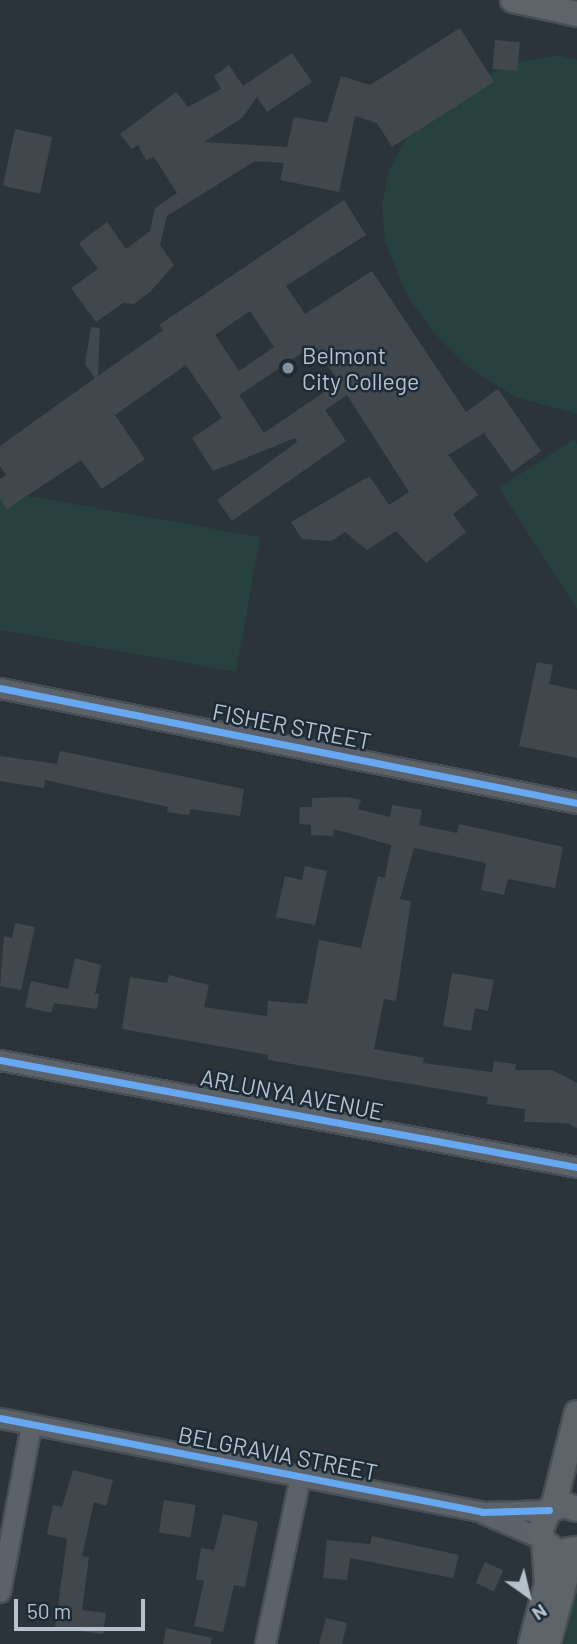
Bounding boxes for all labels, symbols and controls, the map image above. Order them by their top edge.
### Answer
place label: Belmont City College [302,341,419,395]
marker: Belmont City College [280,360,296,376]
street label: FISHER STREET [210,697,374,755]
street label: ARLUNYA AVENUE [198,1063,386,1125]
street label: BELGRAVIA STREET [176,1420,380,1486]
north arrow [493,1560,563,1630]
scale bar [18,1584,149,1628]
text: 50 m [27,1598,71,1623]
text: N [528,1600,552,1626]

